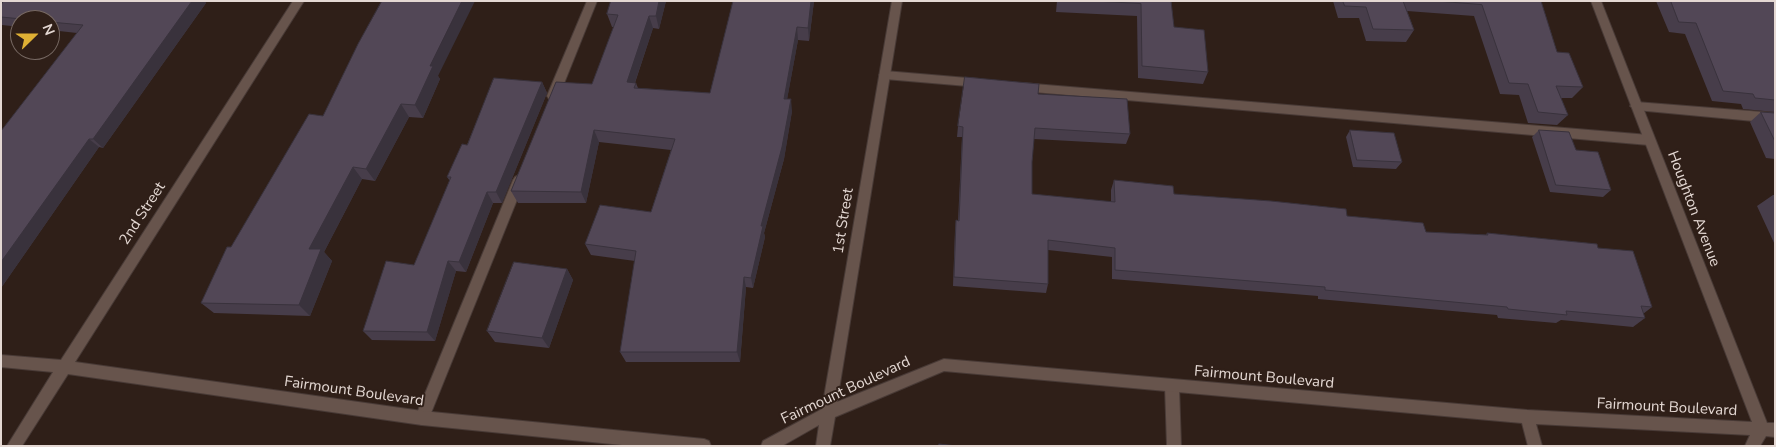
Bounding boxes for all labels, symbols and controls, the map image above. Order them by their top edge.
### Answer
north arrow [10,10,60,60]
text: N [38,21,59,38]
street label: Houghton Avenue [1663,149,1723,269]
street label: 2nd Street [116,179,170,249]
street label: 1st Street [830,187,858,255]
street label: Fairmount Boulevard [778,353,914,429]
street label: Fairmount Boulevard [1193,363,1335,393]
street label: Fairmount Boulevard [283,373,425,411]
street label: Fairmount Boulevard [1596,395,1738,421]

